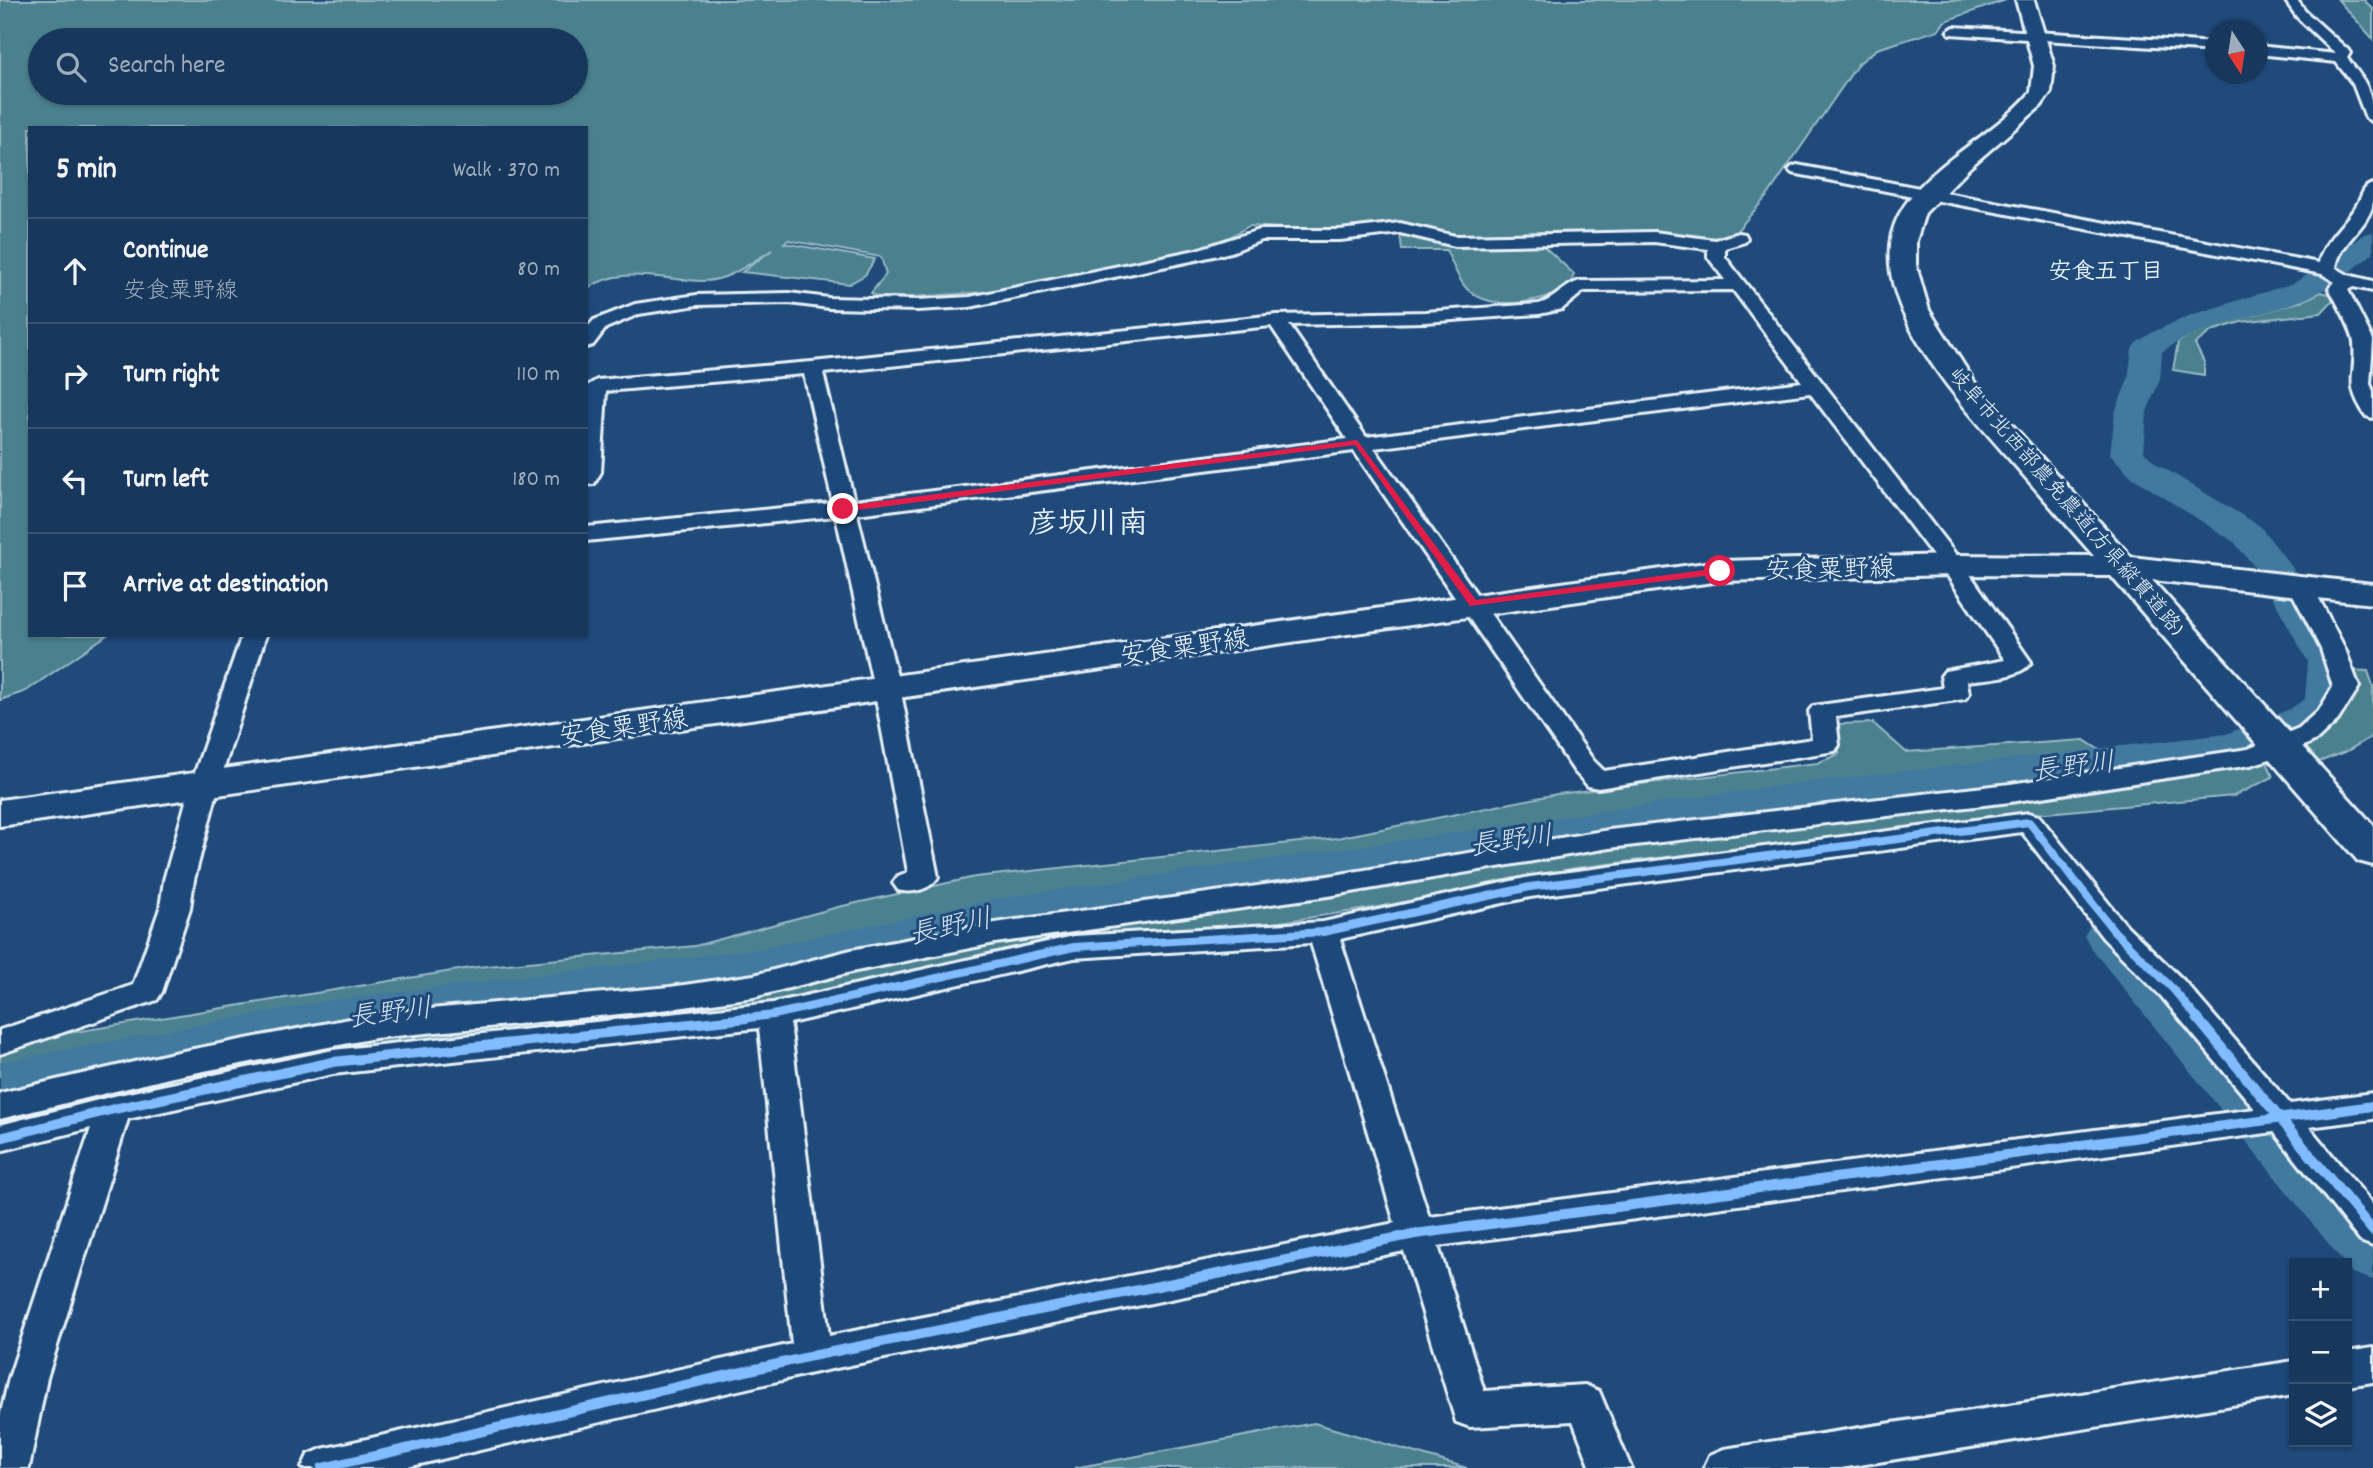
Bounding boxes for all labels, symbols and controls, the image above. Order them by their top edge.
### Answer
north arrow [2205,21,2268,84]
search box [28,28,588,105]
icon: search [52,48,90,86]
text: Search here [108,48,226,85]
text: 5 min [56,150,117,193]
text: Walk · 370 m [453,155,560,188]
text: Continue [123,233,208,270]
icon: ahead [56,252,94,290]
text: 80 m [517,254,560,287]
district label: 安食五丁目 [2049,257,2164,290]
text: 安食粟野線 [123,276,238,309]
icon: right [56,357,94,395]
text: Turn right [123,357,220,394]
text: 110 m [516,359,560,392]
street label: 岐阜市北西部農免農道(方県縦貫道路) [1940,362,2190,644]
icon: left [56,462,94,500]
text: Turn left [123,462,209,499]
text: 180 m [512,464,560,497]
route end [827,493,858,524]
district label: 彦坂川南 [1028,505,1148,548]
street label: 安食粟野線 [1765,552,1895,591]
route start [1704,555,1735,586]
icon: arrive [56,567,94,605]
text: Arrive at destination [123,567,328,604]
street label: 安食粟野線 [1118,622,1251,677]
street label: 安食粟野線 [557,702,690,757]
water label: 長野川 [2029,745,2118,795]
water label: 長野川 [1467,818,1556,870]
water label: 長野川 [906,902,996,958]
water label: 長野川 [346,991,435,1041]
map controls [2289,1258,2352,1447]
button: + [2289,1258,2352,1321]
button: − [2289,1321,2352,1384]
button: layers [2289,1384,2352,1447]

